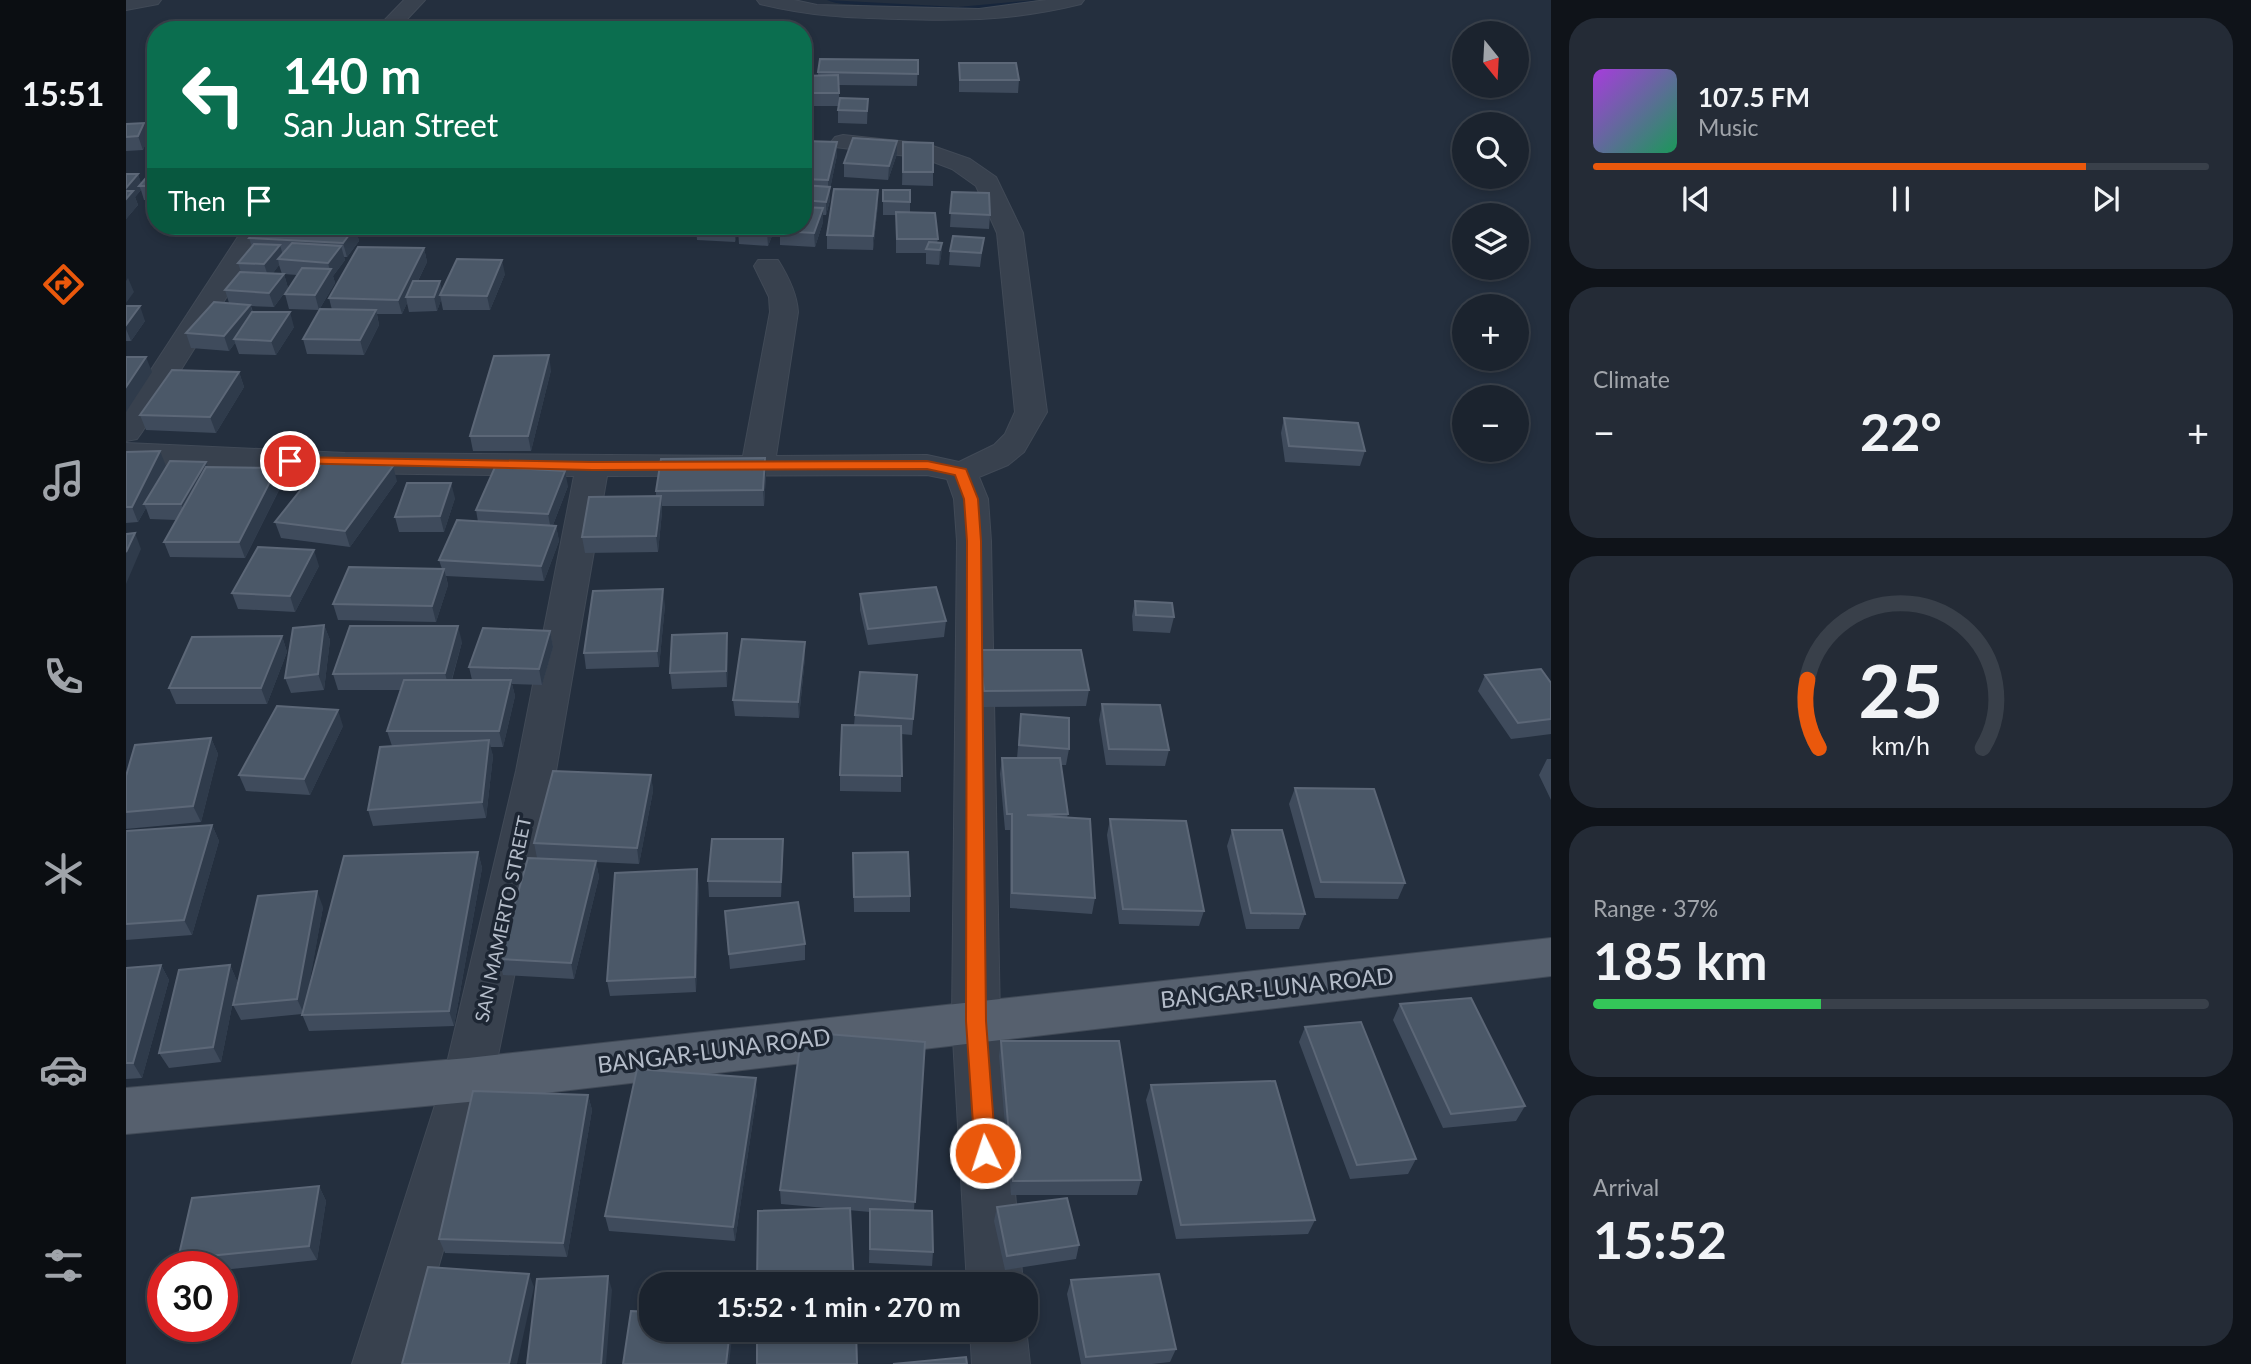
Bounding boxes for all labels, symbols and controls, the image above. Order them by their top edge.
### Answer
north arrow [1452,21,1530,98]
map controls [1452,21,1529,462]
text: 140 m [283,46,421,104]
icon: left [168,49,259,140]
text: 15:51 [22,74,104,113]
text: 107.5 FM [1698,81,1810,113]
text: San Juan Street [283,105,498,144]
button: search [1452,112,1529,189]
text: Music [1698,113,1758,141]
icon: previous [1677,180,1715,218]
icon: pause [1882,180,1920,218]
icon: next [2087,180,2125,218]
icon: arrive [240,182,278,220]
text: Then [168,185,226,217]
button: layers [1452,203,1529,280]
icon: directions [39,260,88,309]
button: + [1452,294,1529,371]
text: Climate [1593,365,1670,393]
button: − [1452,385,1529,462]
text: 22° [1860,400,1942,462]
text: − [1593,409,1615,455]
text: + [2187,409,2209,455]
pin [260,431,320,491]
icon: arrive [271,442,309,480]
icon: music [39,456,88,505]
text: 25 [1859,646,1943,734]
icon: phone [39,652,88,701]
text: km/h [1872,730,1930,760]
street label: SAN MAMERTO STREET [469,814,536,1024]
icon: climate [39,849,88,898]
text: Range · 37% [1593,894,1718,922]
text: 185 km [1593,929,1767,991]
street label: BANGAR-LUNA ROAD [1159,961,1395,1013]
street label: BANGAR-LUNA ROAD [596,1022,832,1078]
icon: car [39,1045,88,1094]
position arrow [948,1116,1022,1190]
text: Arrival [1593,1173,1659,1201]
text: 15:52 [1593,1208,1727,1270]
icon: filters [39,1241,88,1290]
speed limit sign: 30 [147,1251,238,1342]
text: 15:52 · 1 min · 270 m [716,1291,961,1323]

